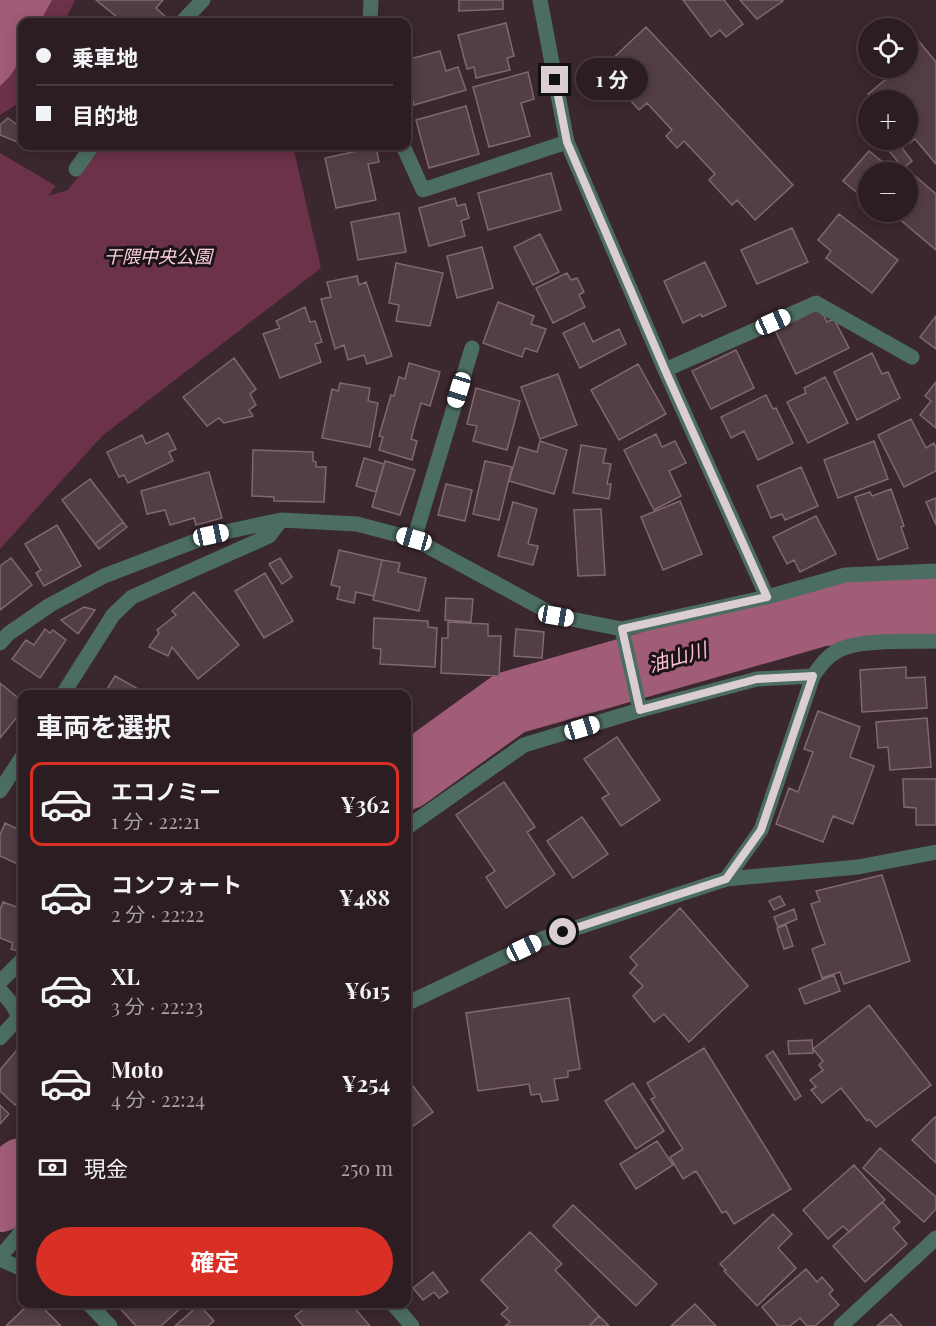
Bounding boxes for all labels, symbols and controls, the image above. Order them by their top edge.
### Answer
map controls [858,18,918,222]
button: locate [858,18,918,78]
text: 乗車地 [72,42,138,72]
callout: 1 分 [576,59,648,101]
text: 1 分 [596,65,628,92]
route end [541,66,568,93]
button: + [858,90,918,150]
text: 目的地 [72,100,138,130]
button: − [858,162,918,222]
park label: 干隈中央公園 [104,244,215,268]
car [753,306,793,338]
car [445,370,473,410]
car [192,522,230,548]
car [394,525,434,553]
car [537,604,575,628]
water label: 油山川 [644,634,711,677]
text: 車両を選択 [36,708,171,744]
car [562,714,602,742]
text: エコノミー [111,776,221,806]
icon: car [39,777,93,831]
text: ¥362 [340,789,390,819]
text: 1 分 · 22:21 [111,807,200,834]
text: コンフォート [111,869,242,899]
icon: car [39,870,93,924]
text: ¥488 [339,882,390,912]
text: 2 分 · 22:22 [111,900,204,927]
route start [549,918,576,945]
car [504,932,544,964]
text: XL [111,961,140,991]
icon: car [39,963,93,1017]
text: ¥615 [344,975,390,1005]
text: 3 分 · 22:23 [111,992,203,1019]
text: Moto [111,1054,164,1084]
icon: car [39,1056,93,1110]
text: ¥254 [342,1068,390,1098]
text: 4 分 · 22:24 [111,1085,205,1112]
icon: cash [36,1151,69,1184]
text: 現金 [84,1153,128,1183]
text: 250 m [340,1154,393,1181]
button: 確定 [36,1227,393,1296]

